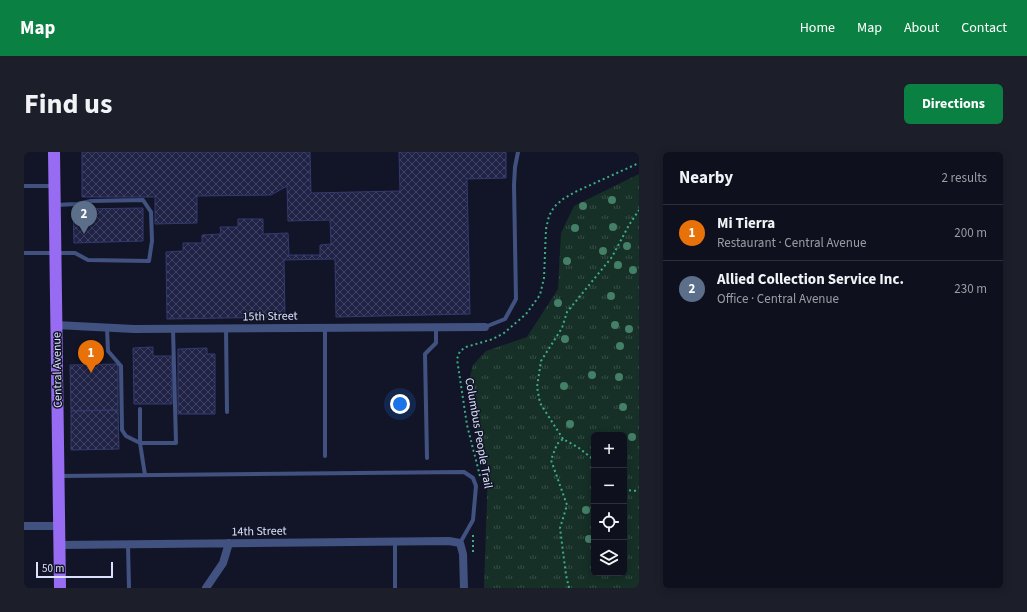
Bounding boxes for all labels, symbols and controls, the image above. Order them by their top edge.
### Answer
text: Map [20,15,55,42]
text: Home [800,18,835,38]
text: Map [857,18,882,38]
text: About [904,18,939,38]
text: Contact [961,18,1007,38]
text: Find us [24,84,112,124]
button: Directions [904,84,1003,124]
text: Nearby [679,166,733,190]
text: 2 results [942,169,987,187]
pin: 2 [71,201,97,234]
text: Mi Tierra [717,213,775,234]
text: 1 [689,224,695,242]
text: 200 m [954,224,987,242]
text: Restaurant · Central Avenue [717,234,866,252]
text: Allied Collection Service Inc. [717,269,904,290]
text: 2 [689,280,695,298]
text: 230 m [954,280,987,298]
text: Office · Central Avenue [717,290,839,308]
street label: 15th Street [242,308,298,325]
street label: Central Avenue [48,332,67,408]
pin: 1 [78,340,104,373]
street label: Columbus People Trail [460,376,497,490]
your location [390,394,410,414]
map controls [591,432,627,576]
button: + [591,432,627,468]
button: − [591,468,627,504]
button: locate [591,504,627,540]
street label: 14th Street [231,523,287,540]
button: layers [591,540,627,576]
scale bar [36,560,113,579]
text: 50 m [42,561,64,576]

